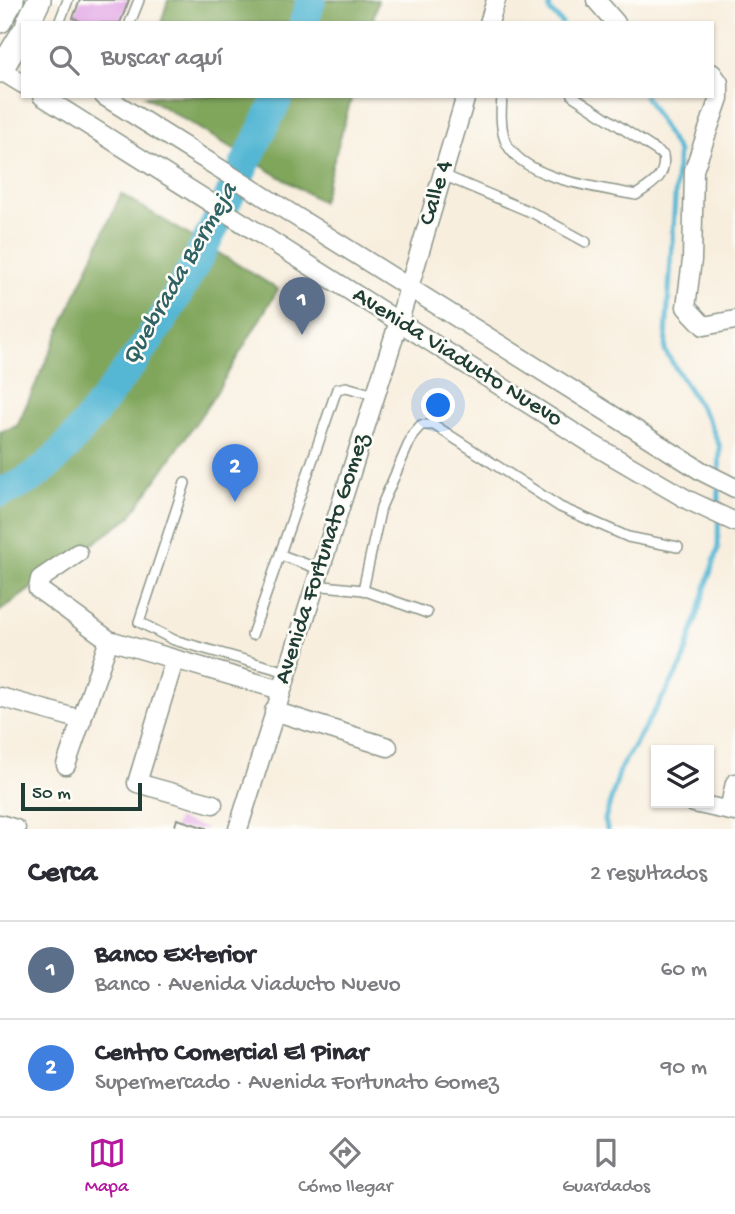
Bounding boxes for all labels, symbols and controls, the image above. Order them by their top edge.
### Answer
search box [21,21,714,98]
icon: search [45,41,83,79]
text: Buscar aquí [101,44,223,75]
street label: Calle 4 [413,156,461,229]
water label: Quebrada Bermeja [116,177,247,372]
pin: 1 [279,277,325,335]
street label: Avenida Viaducto Nuevo [347,281,567,435]
your location [421,388,455,422]
street label: Avenida Fortunato Gomez [269,429,378,688]
pin: 2 [212,444,258,502]
map controls [651,745,714,808]
button: layers [651,745,714,808]
scale bar [21,780,142,812]
text: 50 m [32,783,71,806]
text: Cerca [28,857,97,892]
text: 2 resultados [590,861,707,888]
text: Banco Exterior [95,941,255,972]
text: 1 [46,957,56,984]
text: 60 m [661,957,707,984]
text: Banco · Avenida Viaducto Nuevo [95,972,401,999]
text: Centro Comercial El Pinar [95,1039,368,1070]
text: 2 [45,1055,57,1082]
text: 90 m [661,1055,707,1082]
text: Supermercado · Avenida Fortunato Gomez [95,1070,499,1097]
tab: Mapa [85,1134,129,1199]
tab: Cómo llegar [298,1134,393,1199]
tab: Guardados [562,1134,650,1199]

